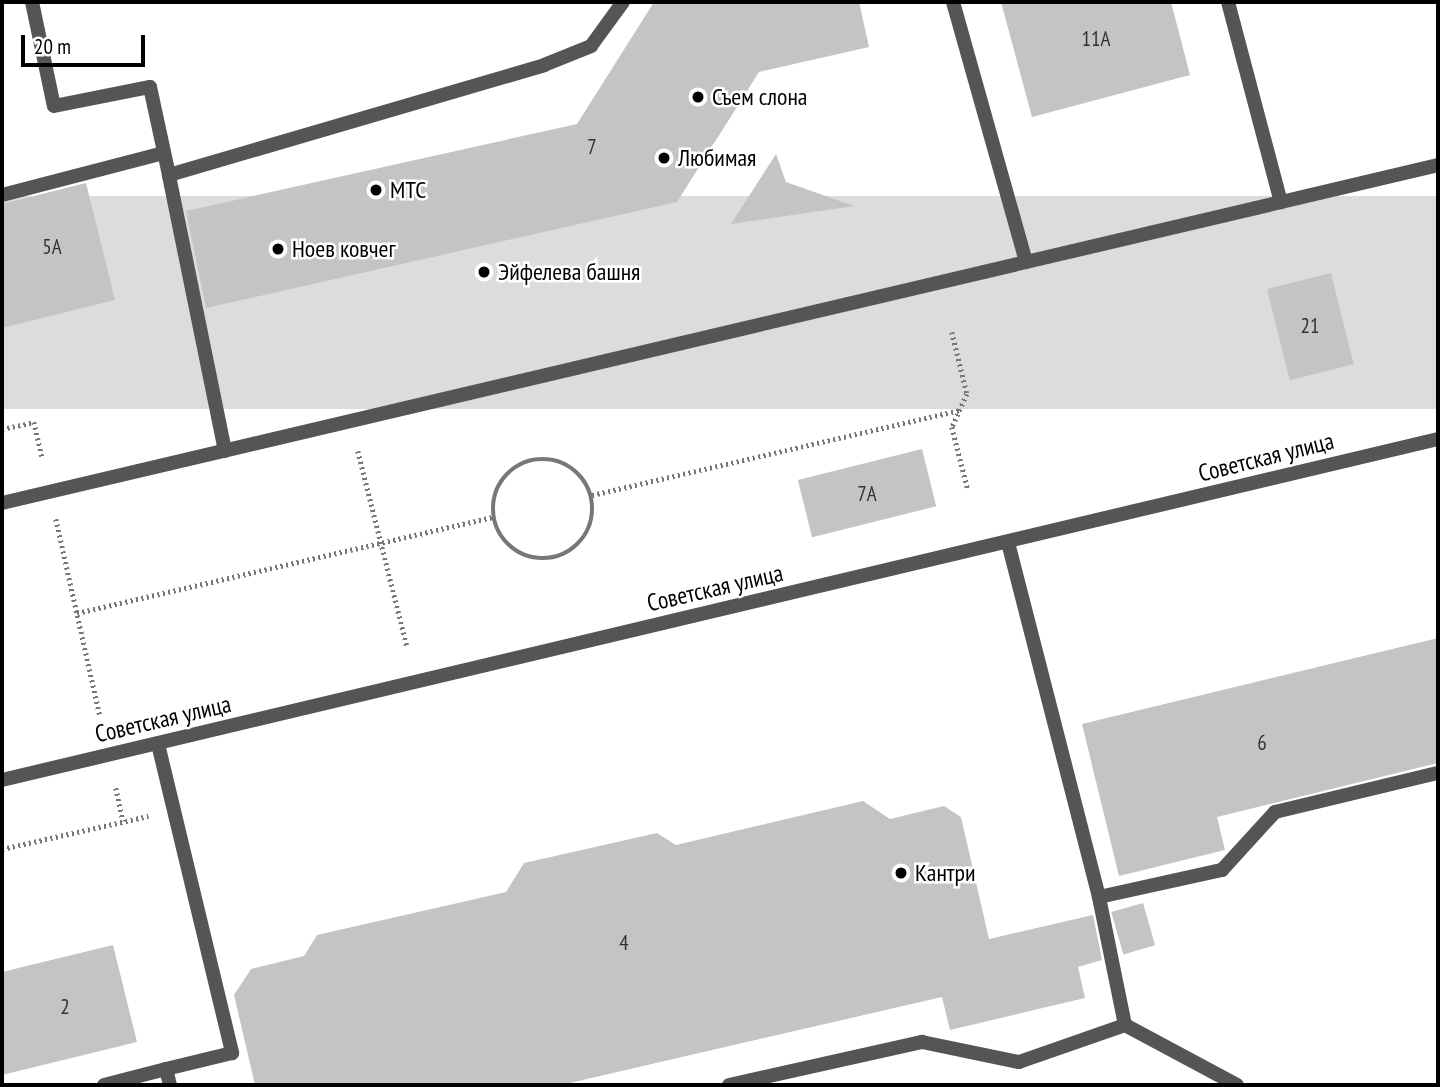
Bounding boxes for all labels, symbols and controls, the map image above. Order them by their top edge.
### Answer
scale bar [24,21,149,65]
house number: 11А [1082,26,1110,52]
text: 20 m [34,33,71,60]
place label: Съем слона [712,83,807,111]
marker: Съем слона [690,89,706,105]
house number: 7 [587,134,597,160]
place label: Любимая [678,144,756,172]
marker: Любимая [656,150,672,166]
place label: МТС [390,176,426,204]
marker: МТС [368,182,384,198]
house number: 5А [42,234,62,260]
place label: Ноев ковчег [292,235,396,263]
marker: Ноев ковчег [270,241,286,257]
place label: Эйфелева башня [498,258,640,286]
marker: Эйфелева башня [476,264,492,280]
house number: 21 [1301,313,1319,339]
street label: Советская улица [1195,426,1337,488]
house number: 7А [857,481,877,507]
street label: Советская улица [644,558,786,618]
street label: Советская улица [92,689,234,749]
house number: 6 [1257,730,1267,756]
place label: Кантри [915,859,976,887]
marker: Кантри [893,865,909,881]
house number: 4 [619,930,629,956]
house number: 2 [60,994,70,1020]

